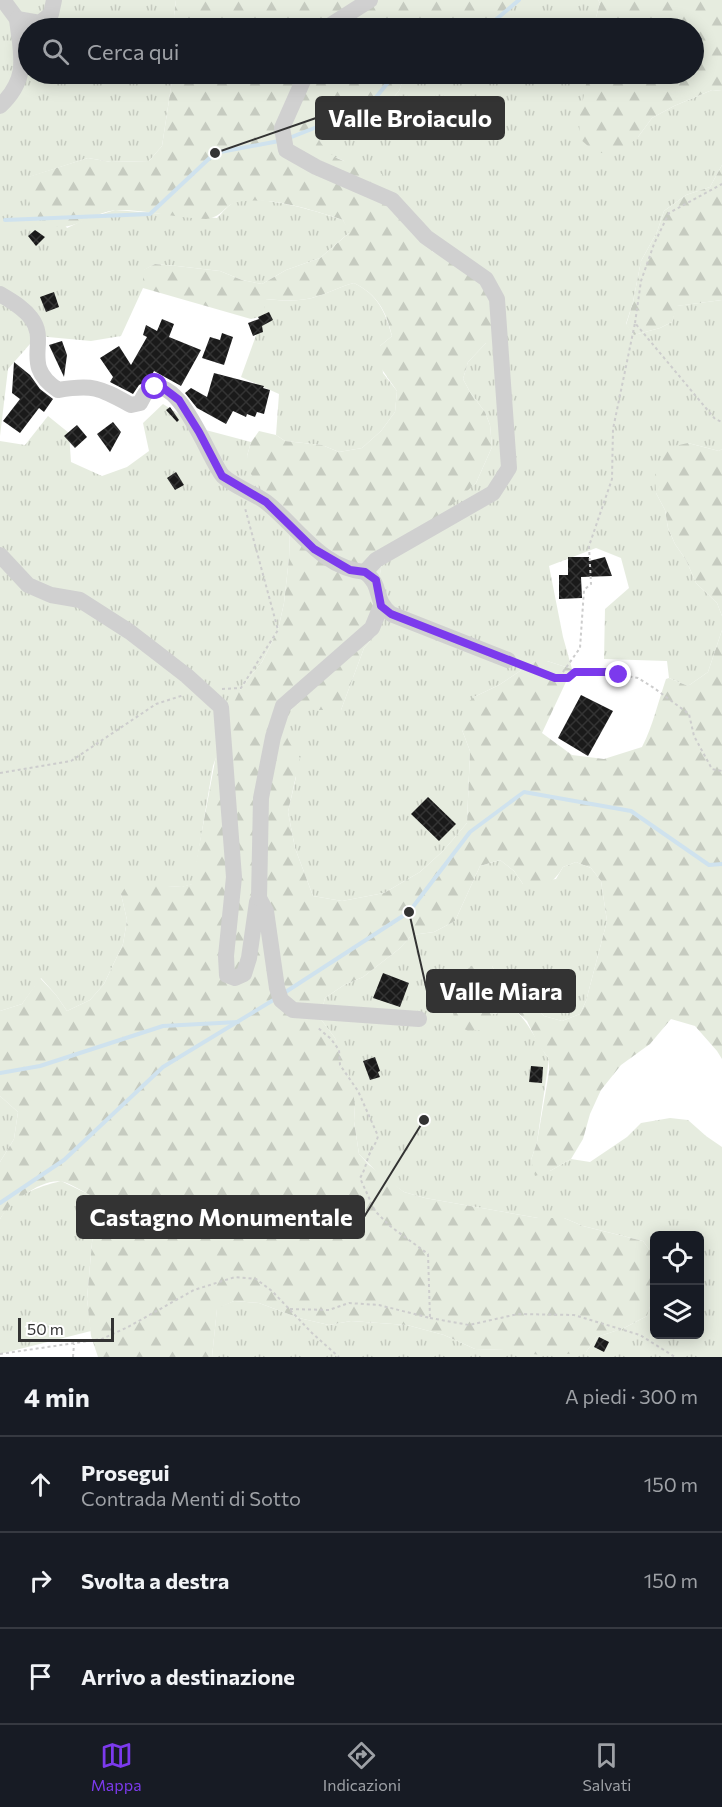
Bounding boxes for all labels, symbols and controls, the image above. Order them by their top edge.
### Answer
search box [18,18,704,84]
icon: search [39,35,72,68]
text: Cerca qui [87,38,179,65]
callout: Valle Broiaculo [316,97,504,139]
text: Valle Broiaculo [328,103,492,132]
route start [141,373,167,399]
route end [605,661,631,687]
callout: Valle Miara [427,970,575,1012]
text: Valle Miara [439,976,563,1005]
callout: Castagno Monumentale [77,1196,364,1238]
text: Castagno Monumentale [89,1202,353,1231]
map controls [650,1231,704,1339]
button: locate [650,1231,704,1285]
button: layers [650,1285,704,1339]
scale bar [18,1315,114,1342]
text: 50 m [27,1319,64,1338]
text: 4 min [24,1381,90,1412]
text: A piedi · 300 m [565,1384,698,1408]
text: Prosegui [81,1459,170,1486]
icon: ahead [24,1468,57,1501]
text: 150 m [644,1472,698,1496]
text: Contrada Menti di Sotto [81,1486,301,1510]
icon: right [24,1564,57,1597]
text: Svolta a destra [81,1567,229,1594]
text: 150 m [644,1568,698,1592]
icon: arrive [24,1660,57,1693]
text: Arrivo a destinazione [81,1663,295,1690]
tab: Mappa [91,1739,142,1794]
tab: Indicazioni [323,1739,401,1794]
tab: Salvati [582,1739,631,1794]

